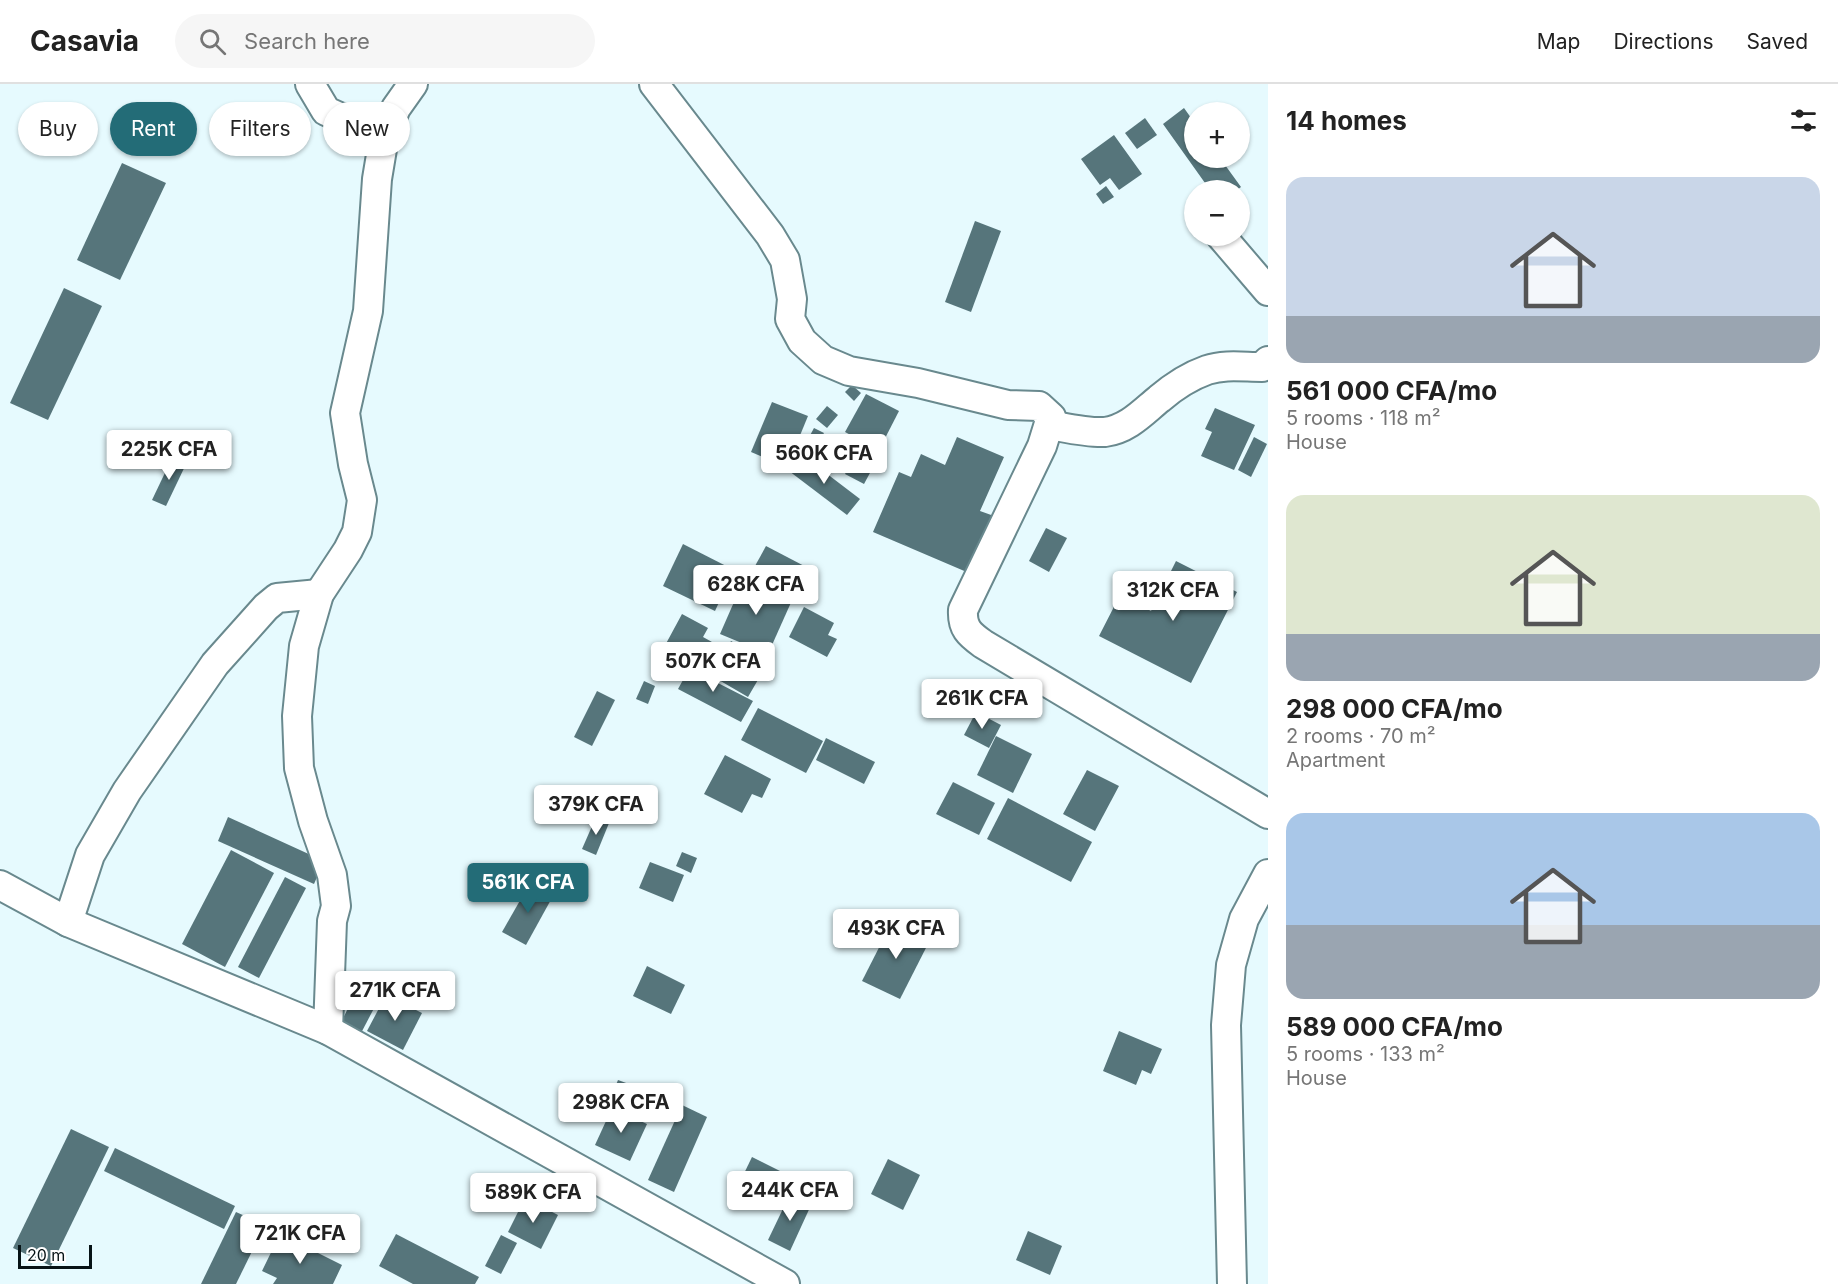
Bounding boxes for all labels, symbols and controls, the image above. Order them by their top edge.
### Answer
search box [175,14,595,68]
text: Casavia [30,24,139,58]
icon: search [196,25,229,58]
text: Search here [244,28,370,54]
text: Map [1537,29,1580,54]
text: Directions [1613,29,1714,54]
text: Saved [1747,29,1808,54]
chip: Buy [18,102,98,156]
chip: Rent [110,102,197,156]
chip: Filters [209,102,311,156]
chip: New [323,102,410,156]
map controls [1184,102,1250,246]
button: + [1184,102,1250,168]
icon: filters [1787,104,1820,137]
text: 14 homes [1286,105,1407,136]
button: − [1184,180,1250,246]
icon: home [1499,216,1607,324]
text: 561 000 CFA/mo [1286,375,1497,406]
text: 5 rooms · 118 m² [1286,406,1441,430]
pin: 225K CFA [107,430,231,481]
text: House [1286,430,1347,454]
pin: 560K CFA [762,434,886,485]
text: 225K CFA [121,437,217,461]
text: 560K CFA [775,441,873,465]
icon: home [1499,534,1607,642]
pin: 628K CFA [694,565,818,616]
pin: 312K CFA [1111,571,1235,622]
text: 628K CFA [707,572,805,596]
text: 312K CFA [1127,578,1219,602]
pin: 507K CFA [651,642,775,693]
text: 507K CFA [665,649,761,673]
pin: 261K CFA [920,679,1044,730]
text: 261K CFA [936,686,1028,710]
text: 298 000 CFA/mo [1286,693,1503,724]
text: 2 rooms · 70 m² [1286,724,1436,748]
text: Apartment [1286,748,1385,772]
pin: 379K CFA [534,785,658,836]
text: 379K CFA [548,792,644,816]
icon: home [1499,852,1607,960]
pin: 561K CFA [466,863,590,914]
text: 561K CFA [481,870,575,894]
pin: 493K CFA [834,909,958,960]
text: 493K CFA [847,916,945,940]
pin: 271K CFA [333,971,457,1022]
text: 271K CFA [349,978,441,1002]
text: 589 000 CFA/mo [1286,1011,1503,1042]
text: 5 rooms · 133 m² [1286,1042,1445,1066]
text: House [1286,1066,1347,1090]
pin: 298K CFA [559,1083,683,1134]
text: 298K CFA [572,1090,670,1114]
pin: 244K CFA [728,1171,852,1222]
pin: 589K CFA [471,1173,595,1224]
text: 244K CFA [741,1178,839,1202]
text: 589K CFA [484,1180,582,1204]
pin: 721K CFA [238,1214,362,1265]
text: 721K CFA [254,1221,346,1245]
scale bar [18,1242,92,1270]
text: 20 m [27,1245,65,1265]

